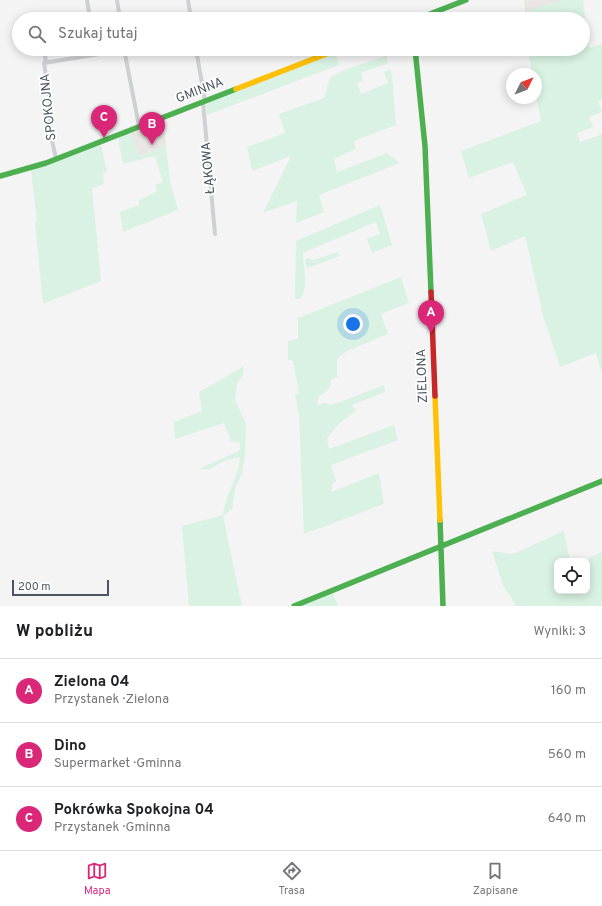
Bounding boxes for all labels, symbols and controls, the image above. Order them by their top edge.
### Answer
search box [12,12,590,56]
icon: search [26,23,48,45]
text: Szukaj tutaj [58,25,138,44]
north arrow [506,68,542,104]
street label: SPOKOJNA [37,72,60,141]
street label: GMINNA [174,75,226,107]
pin: C [91,105,117,138]
pin: B [139,112,165,145]
street label: ŁĄKOWA [199,141,219,195]
pin: A [418,300,444,333]
your location [343,314,363,334]
street label: ZIELONA [414,348,432,403]
map controls [554,558,590,594]
button: locate [554,558,590,594]
scale bar [12,578,109,597]
text: 200 m [18,580,51,594]
text: W pobliżu [16,621,93,643]
text: Wyniki: 3 [534,624,586,640]
text: Zielona 04 [54,673,129,692]
text: A [24,683,34,699]
text: 160 m [551,683,586,699]
text: Przystanek · Zielona [54,692,169,708]
text: Dino [54,737,86,756]
text: B [25,747,33,763]
text: 560 m [548,747,586,763]
text: Supermarket · Gminna [54,756,181,772]
text: Pokrówka Spokojna 04 [54,801,214,820]
text: C [25,811,33,827]
text: 640 m [548,811,586,827]
text: Przystanek · Gminna [54,820,170,836]
tab: Mapa [84,860,111,898]
tab: Trasa [279,860,305,898]
tab: Zapisane [473,860,518,898]

